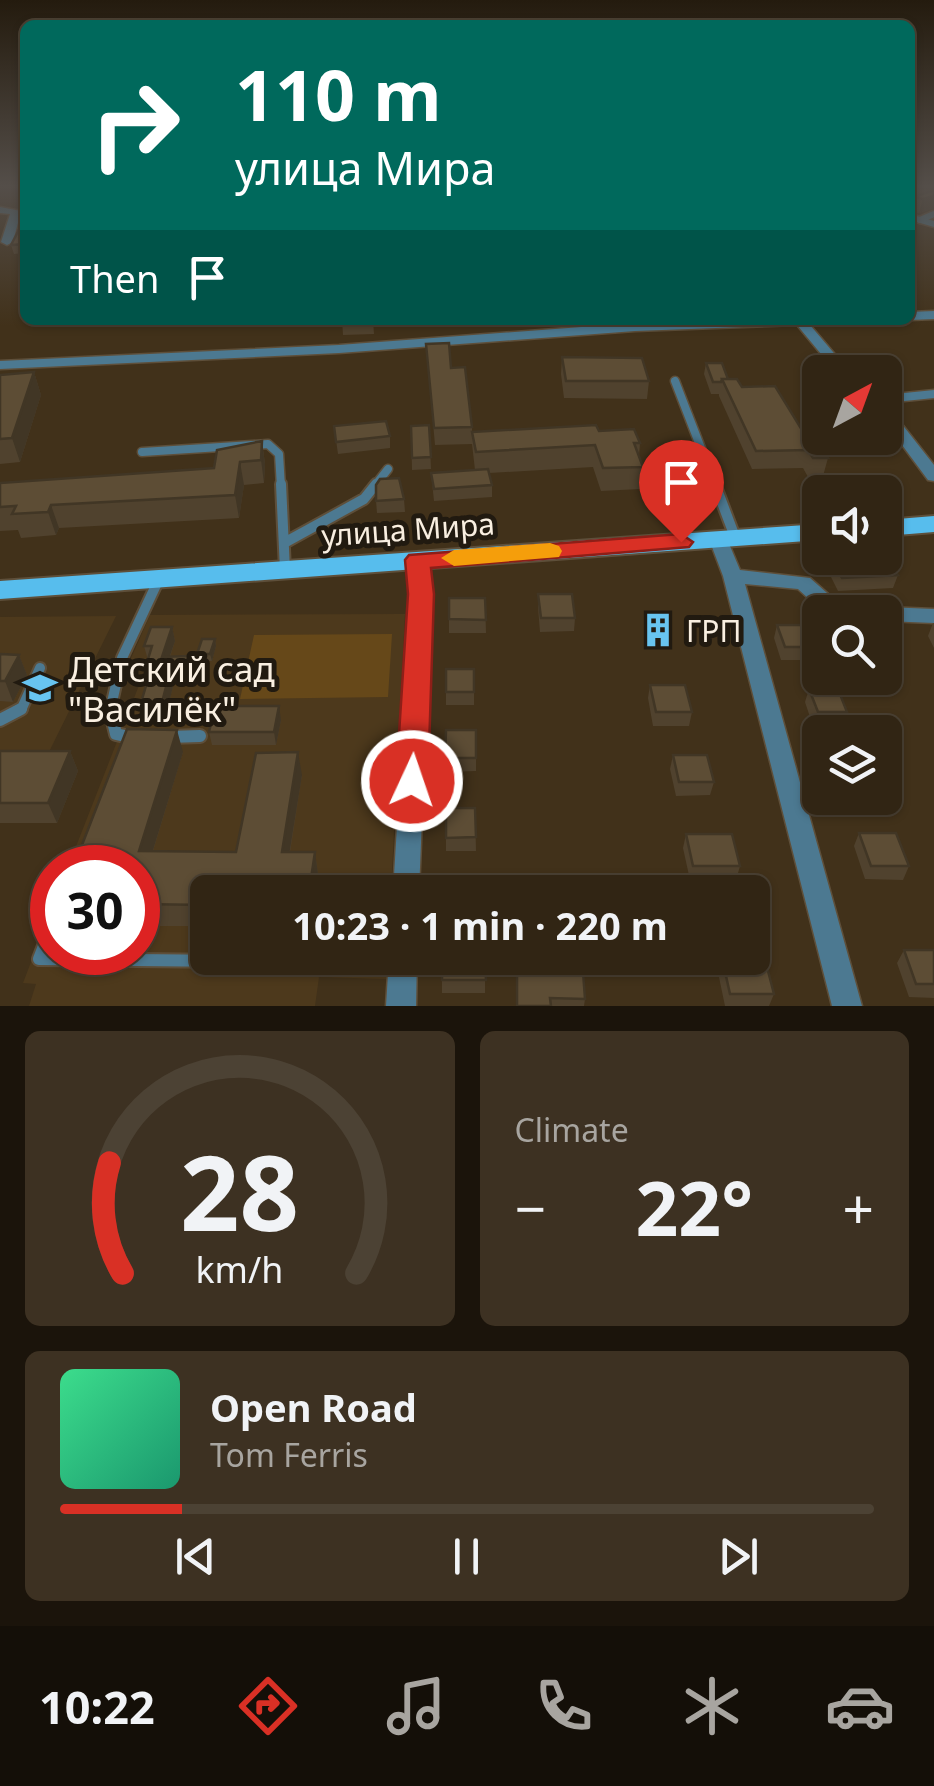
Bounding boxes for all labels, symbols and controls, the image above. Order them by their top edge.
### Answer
text: 110 m [235,46,442,142]
icon: right [70,60,200,190]
text: улица Мира [235,137,495,198]
icon: arrive [180,250,235,305]
text: Then [70,252,160,304]
north arrow [802,355,902,455]
map controls [802,355,902,815]
pin [639,440,724,543]
icon: arrive [654,455,709,510]
button: sound [802,475,902,575]
street label: улица Мира [320,502,496,556]
button: search [802,595,902,695]
place label: ГРП [686,610,741,651]
building icon: ГРП [639,611,677,649]
place label: Детский сад "Василёк" [68,645,275,732]
school or university icon: Детский сад "Василёк" [21,669,59,707]
button: layers [802,715,902,815]
position arrow [360,729,464,833]
speed limit sign: 30 [30,845,160,975]
text: 10:23 · 1 min · 220 m [292,899,668,951]
text: Climate [515,1108,629,1151]
text: 28 [180,1120,299,1261]
text: 22° [635,1156,753,1258]
text: − [515,1170,546,1245]
text: + [843,1170,874,1245]
text: km/h [196,1245,284,1293]
text: Open Road [210,1381,417,1433]
text: Tom Ferris [210,1433,368,1476]
icon: previous [168,1529,223,1584]
icon: pause [439,1529,494,1584]
icon: next [711,1529,766,1584]
icon: directions [233,1671,303,1741]
icon: music [381,1671,451,1741]
icon: phone [529,1671,599,1741]
icon: climate [677,1671,747,1741]
icon: car [825,1671,895,1741]
text: 10:22 [39,1676,155,1737]

